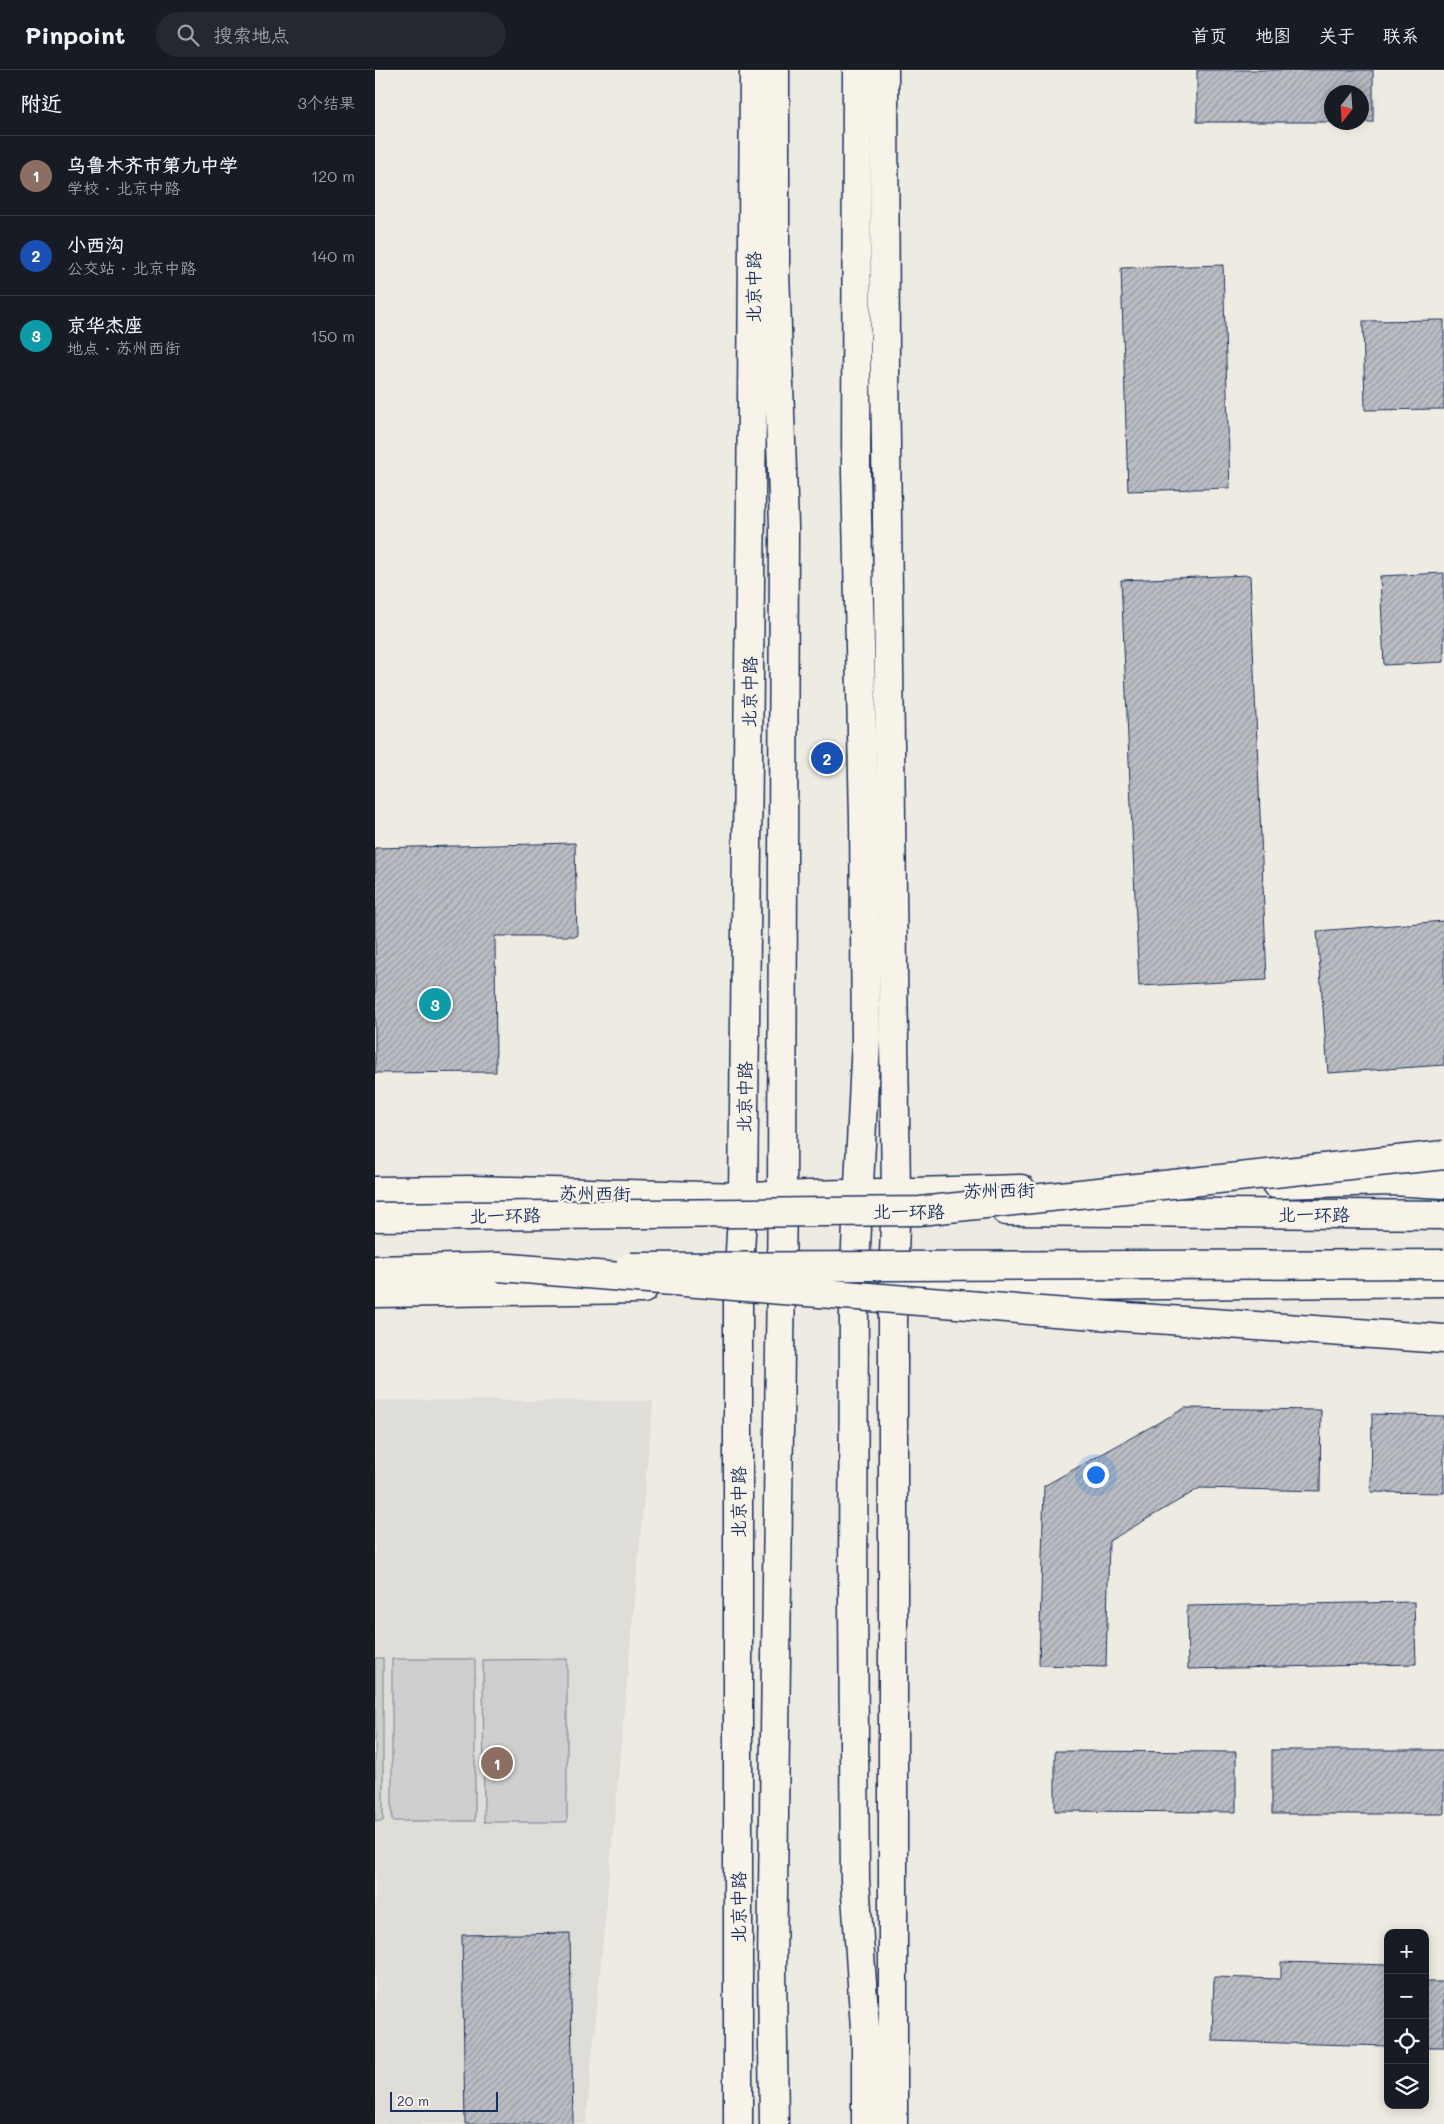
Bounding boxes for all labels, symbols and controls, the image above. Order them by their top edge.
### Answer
search box [156,12,506,57]
text: Pinpoint [25,19,126,50]
icon: search [174,21,202,49]
text: 搜索地点 [214,22,290,47]
text: 首页 [1191,23,1227,47]
text: 地图 [1255,23,1291,47]
text: 关于 [1319,23,1355,47]
text: 联系 [1383,23,1419,47]
north arrow [1324,85,1369,130]
text: 附近 [20,89,62,116]
text: 3个结果 [298,92,355,113]
text: 乌鲁木齐市第九中学 [67,152,238,177]
text: 1 [32,165,40,186]
text: 120 m [311,165,355,186]
text: 学校 · 北京中路 [67,177,180,198]
text: 小西沟 [67,232,124,257]
text: 2 [32,245,40,266]
text: 140 m [311,245,355,266]
street label: 北京中路 [741,251,765,323]
text: 公交站 · 北京中路 [67,257,196,278]
text: 京华杰座 [67,312,143,337]
text: 3 [31,325,41,346]
text: 150 m [311,325,355,346]
text: 地点 · 苏州西街 [67,337,180,358]
street label: 北京中路 [736,656,762,728]
pin: 2 [811,739,843,777]
pin: 3 [419,985,451,1023]
street label: 北京中路 [731,1061,757,1133]
street label: 苏州西街 [963,1177,1035,1203]
street label: 苏州西街 [559,1180,631,1206]
street label: 北一环路 [873,1199,945,1223]
street label: 北一环路 [469,1202,541,1228]
street label: 北一环路 [1278,1202,1350,1226]
your location [1083,1462,1109,1488]
street label: 北京中路 [726,1466,750,1538]
pin: 1 [481,1744,513,1782]
street label: 北京中路 [726,1871,750,1943]
map controls [1384,1929,1429,2109]
button: + [1384,1929,1429,1974]
button: − [1384,1974,1429,2019]
button: locate [1384,2019,1429,2064]
button: layers [1384,2064,1429,2109]
scale bar [390,2089,497,2112]
text: 20 m [397,2091,429,2110]

